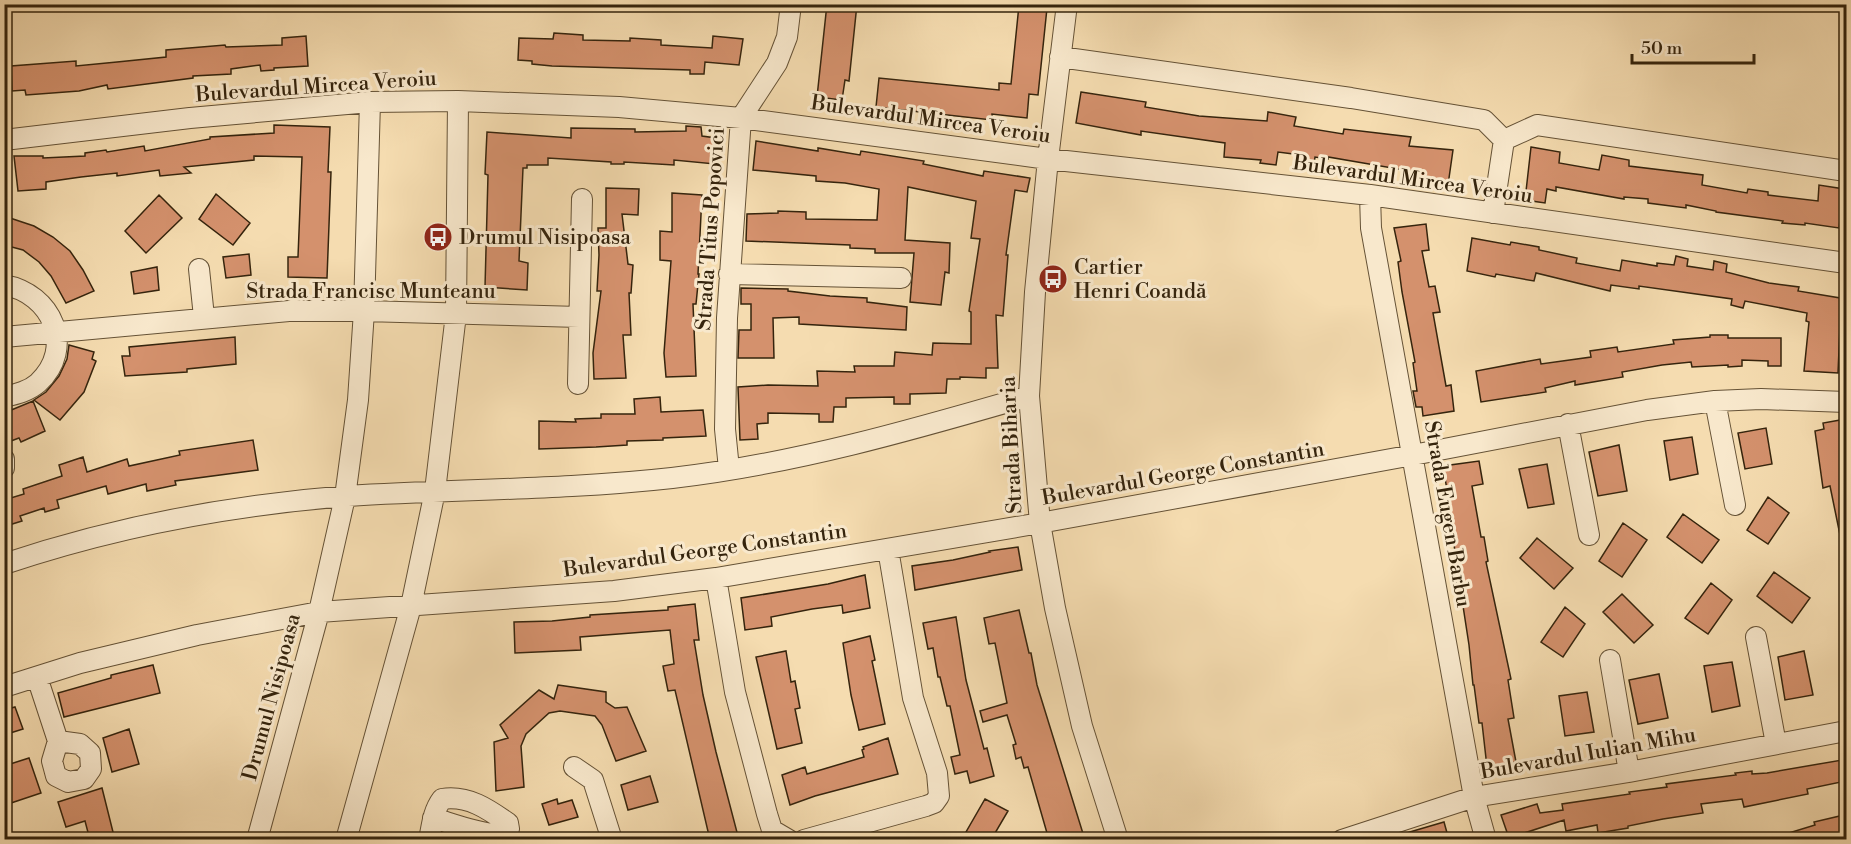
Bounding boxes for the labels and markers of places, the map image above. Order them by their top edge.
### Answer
bus stop icon: Drumul Nisipoasa [422,221,454,253]
place label: Drumul Nisipoasa [459,225,631,251]
place label: Cartier Henri Coandă [1074,255,1207,305]
bus stop icon: Cartier Henri Coandă [1037,263,1069,295]

